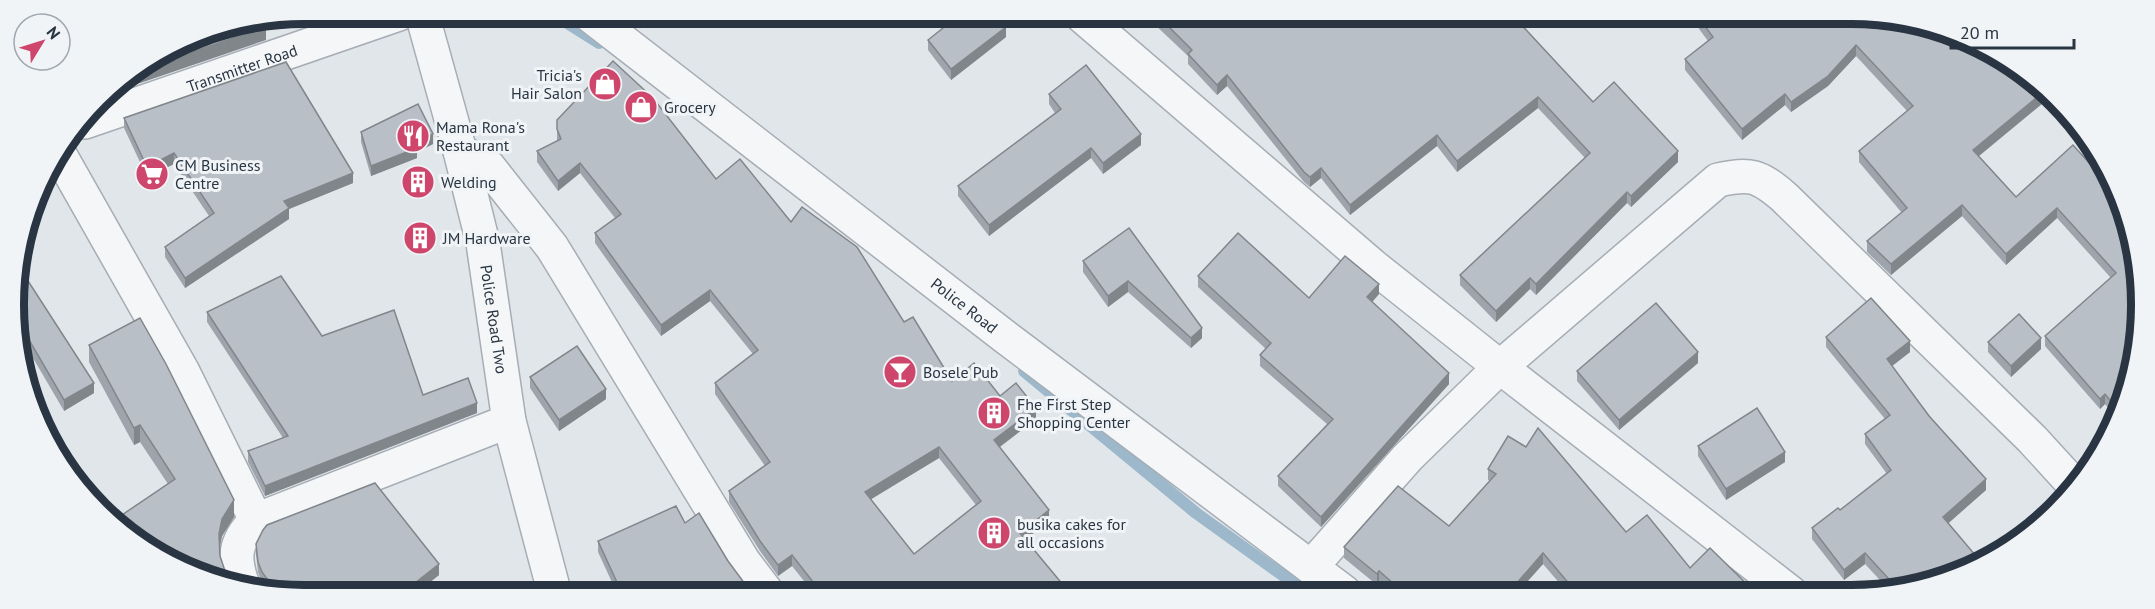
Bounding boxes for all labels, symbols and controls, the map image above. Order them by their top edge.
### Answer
north arrow [12,12,72,72]
scale bar [1951,12,2074,50]
text: 20 m [1960,21,1999,44]
text: N [43,22,65,43]
street label: Transmitter Road [184,40,300,96]
place label: Tricia's Hair Salon [511,65,582,103]
shop icon: Tricia's Hair Salon [587,66,623,102]
shop icon: Grocery [623,89,659,125]
place label: Grocery [664,97,716,117]
place label: Mama Rona's Restaurant [436,117,525,155]
restaurant icon: Mama Rona's Restaurant [395,118,431,154]
place label: CM Business Centre [175,155,261,193]
supermarket icon: CM Business Centre [134,156,170,192]
building icon: Welding [400,164,436,200]
place label: Welding [441,172,497,192]
building icon: JM Hardware [402,220,438,256]
place label: JM Hardware [442,228,531,248]
street label: Police Road Two [476,263,512,375]
street label: Police Road [927,273,1002,337]
bar icon: Bosele Pub [882,354,918,390]
place label: Bosele Pub [923,362,999,382]
place label: Fhe First Step Shopping Center [1017,394,1131,432]
building icon: Fhe First Step Shopping Center [976,395,1012,431]
place label: busika cakes for all occasions [1017,514,1126,552]
building icon: busika cakes for all occasions [976,515,1012,551]

